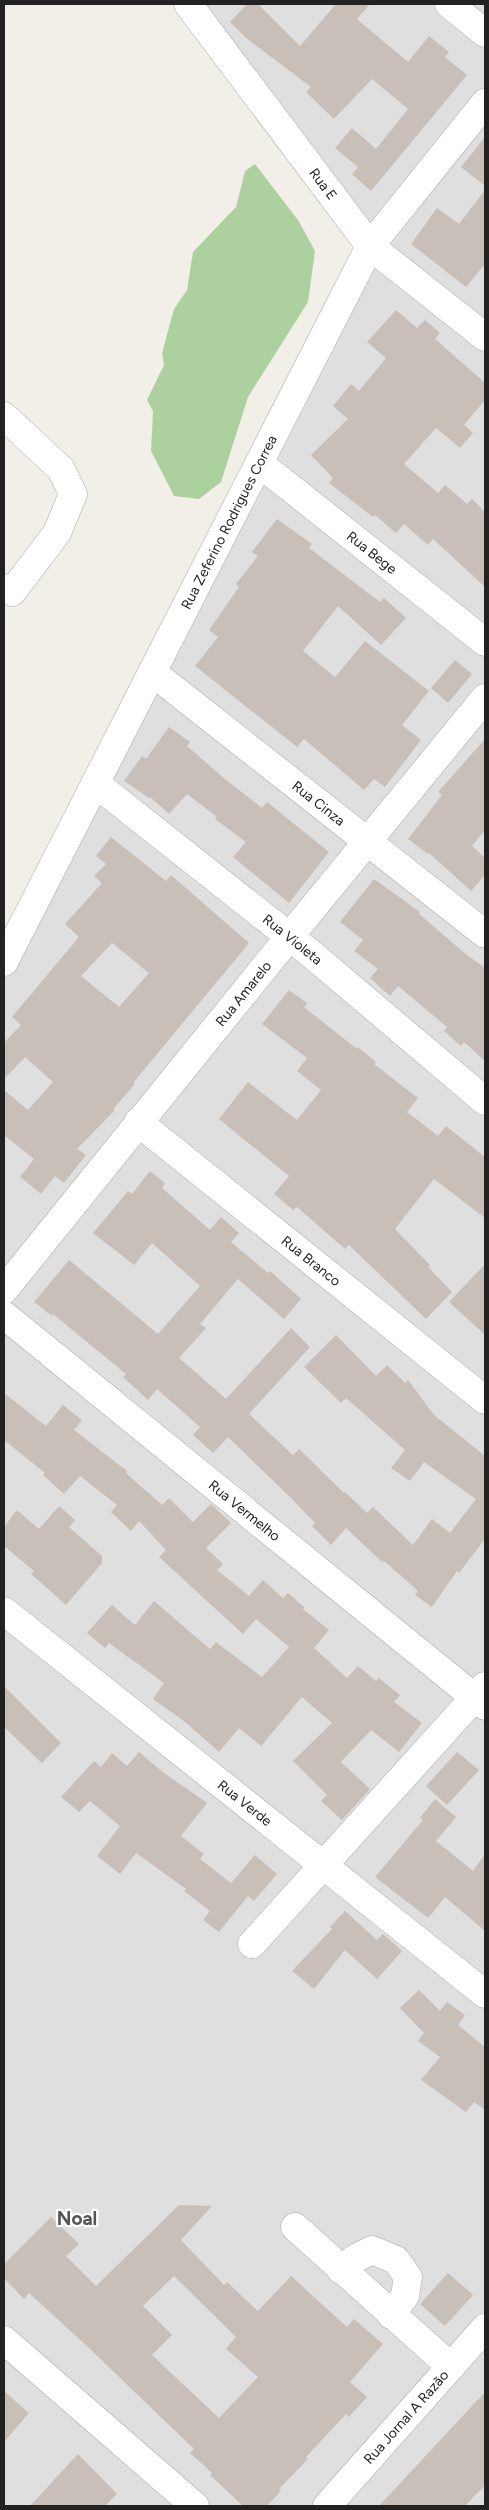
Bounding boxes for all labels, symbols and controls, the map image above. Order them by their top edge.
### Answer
street label: Rua E [306,165,341,203]
street label: Rua Zeferino Rodrigues Correa [177,432,280,612]
street label: Rua Bege [343,527,401,578]
street label: Rua Cinza [289,777,348,829]
street label: Rua Violeta [259,910,326,968]
street label: Rua Amarelo [212,957,275,1030]
street label: Rua Branco [278,1232,344,1290]
street label: Rua Vermelho [205,1476,284,1545]
street label: Rua Verde [214,1776,276,1830]
district label: Noal [57,2207,97,2230]
street label: Rua Jornal A Razão [360,2367,452,2467]

